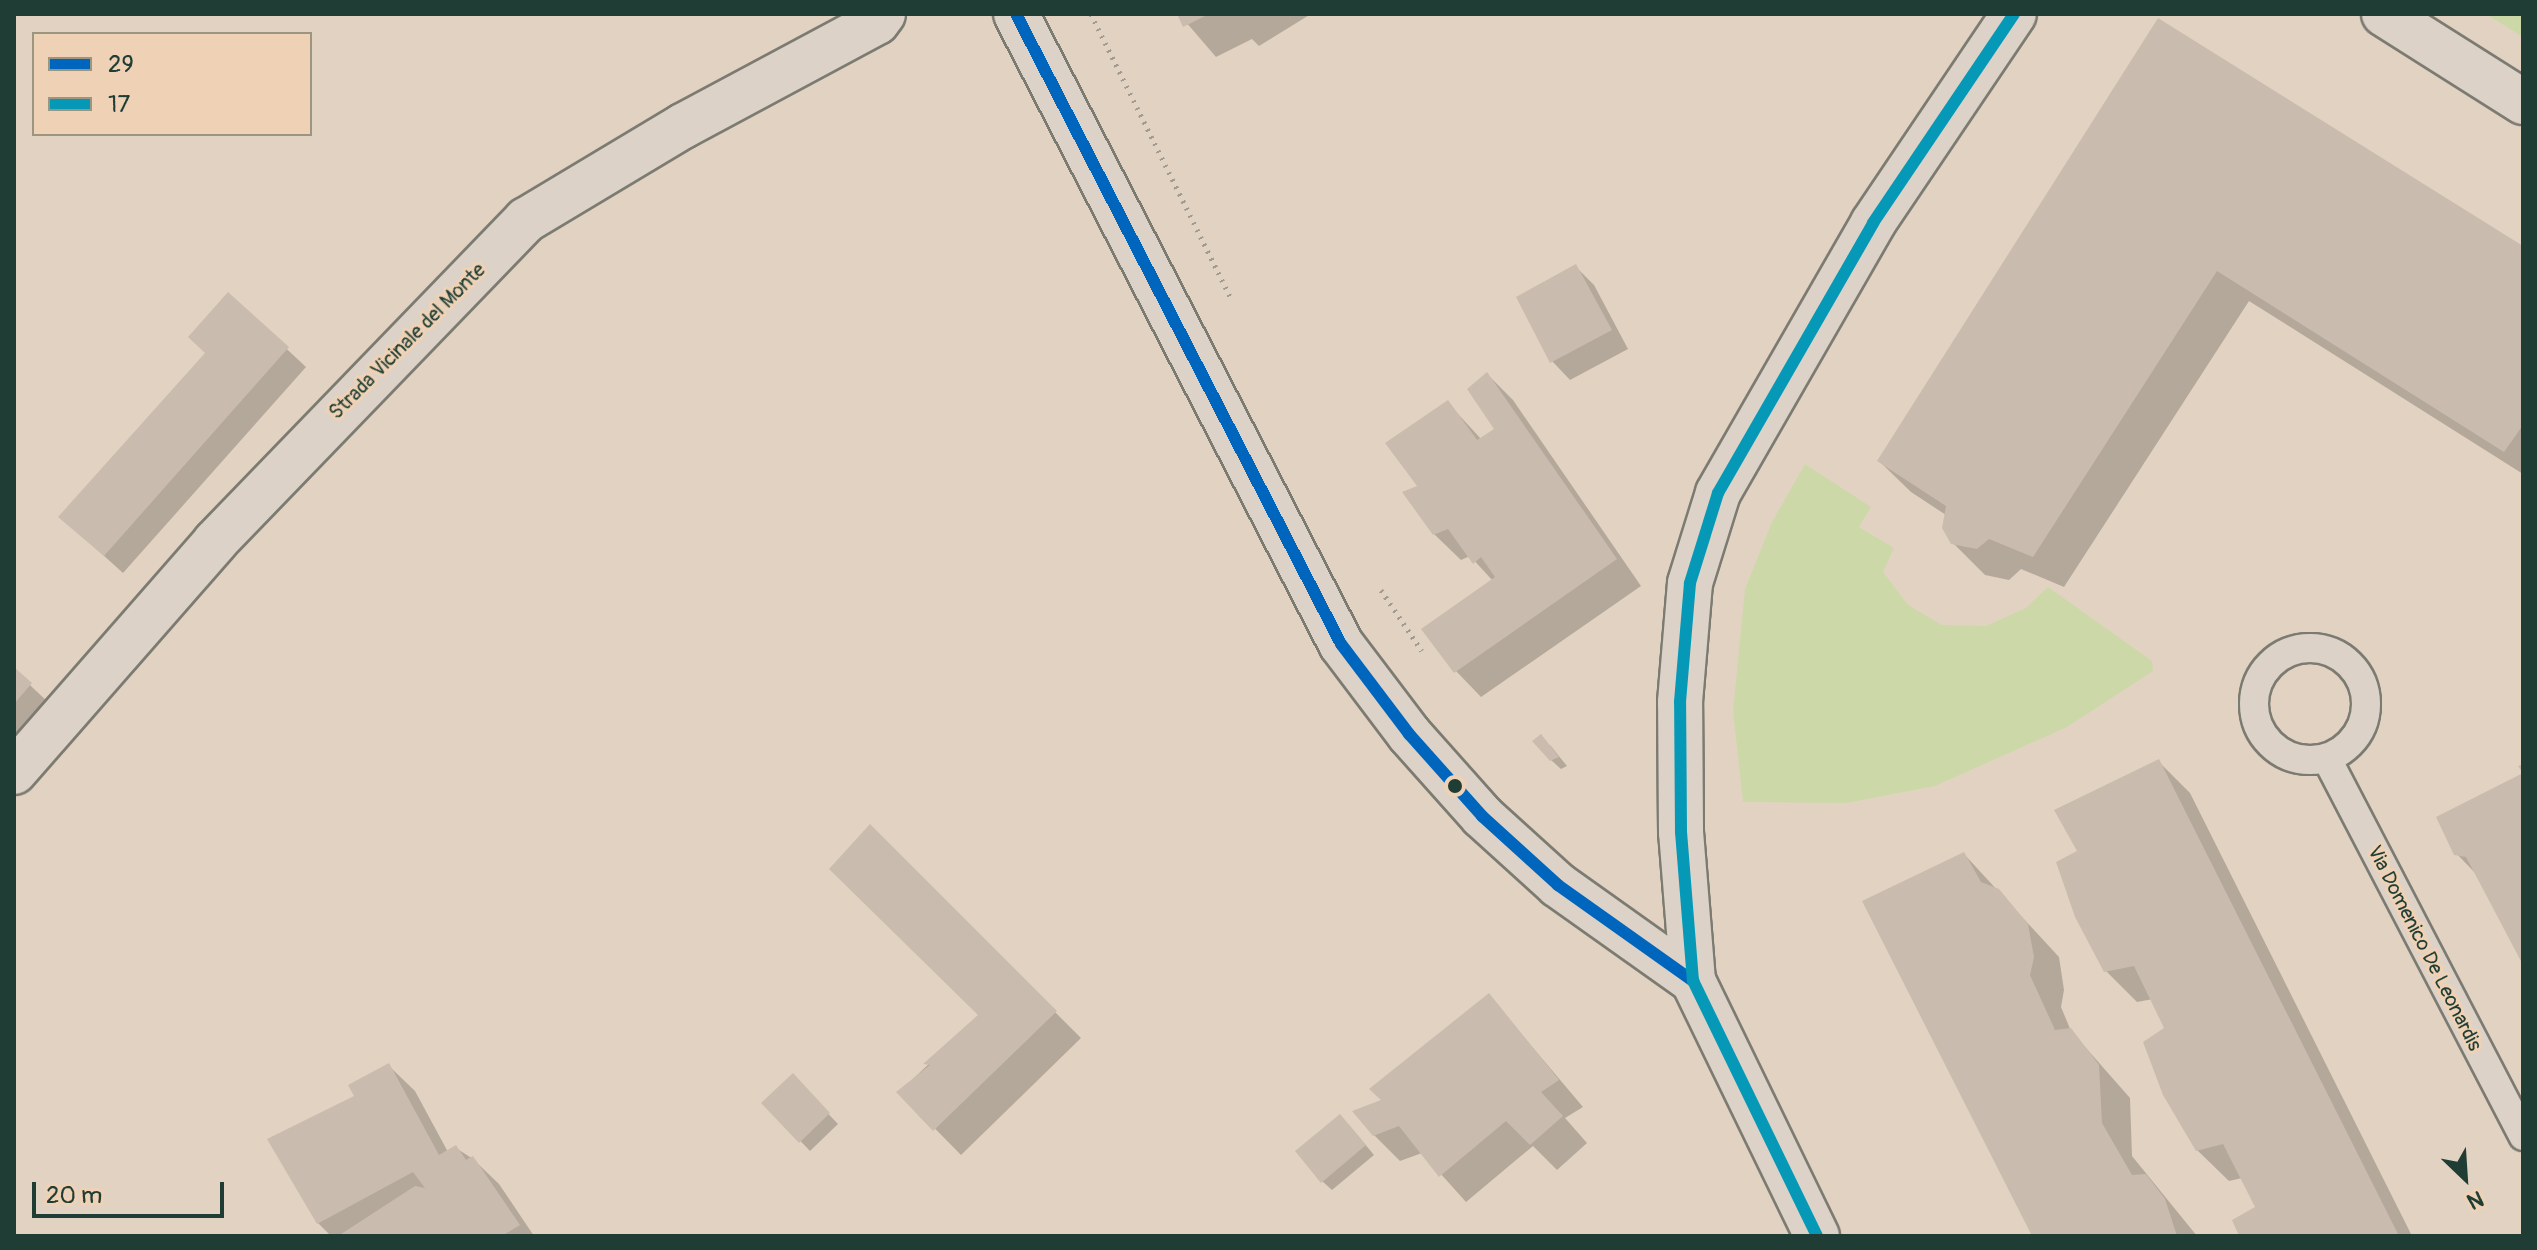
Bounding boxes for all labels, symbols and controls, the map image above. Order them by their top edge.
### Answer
legend [32,32,312,136]
text: 29 [108,50,134,79]
text: 17 [108,90,130,119]
street label: Strada Vicinale del Monte [324,258,490,424]
unlabelled marker [1447,778,1463,794]
street label: Via Domenico De Leonardis [2363,841,2487,1055]
north arrow [2425,1138,2505,1218]
scale bar [36,1166,228,1216]
text: 20 m [46,1181,102,1210]
text: N [2462,1184,2488,1216]

